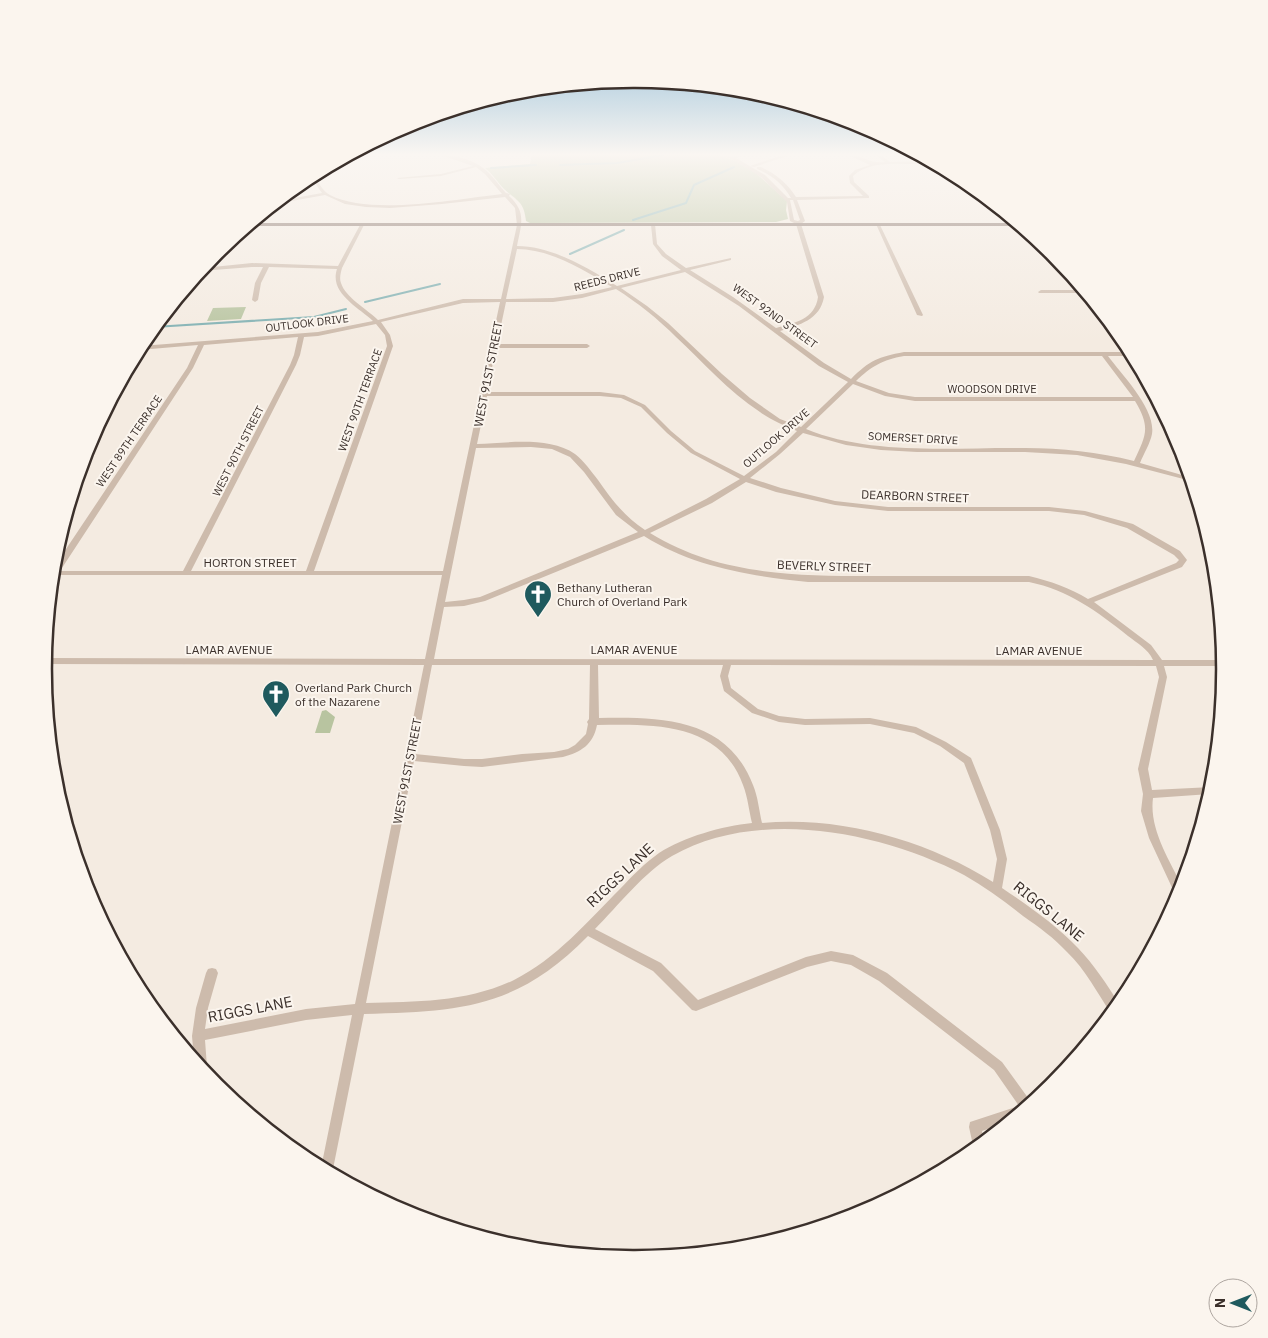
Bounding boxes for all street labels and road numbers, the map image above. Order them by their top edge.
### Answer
street label: REEDS DRIVE [572,264,642,294]
street label: WEST 92ND STREET [730,281,821,352]
street label: OUTLOOK DRIVE [265,311,349,335]
street label: WEST 91ST STREET [470,320,506,428]
street label: WEST 90TH TERRACE [335,347,385,453]
street label: WOODSON DRIVE [947,382,1037,396]
street label: WEST 89TH TERRACE [93,392,165,490]
street label: WEST 90TH STREET [209,403,267,499]
street label: OUTLOOK DRIVE [740,405,812,471]
street label: SOMERSET DRIVE [868,429,958,447]
street label: DEARBORN STREET [861,487,969,505]
street label: HORTON STREET [203,555,297,570]
street label: BEVERLY STREET [777,557,871,575]
street label: LAMAR AVENUE [185,642,273,657]
street label: LAMAR AVENUE [590,642,678,657]
street label: LAMAR AVENUE [995,643,1083,658]
street label: WEST 91ST STREET [389,717,425,825]
street label: RIGGS LANE [582,839,658,911]
street label: RIGGS LANE [1010,877,1088,945]
street label: RIGGS LANE [206,992,294,1026]

